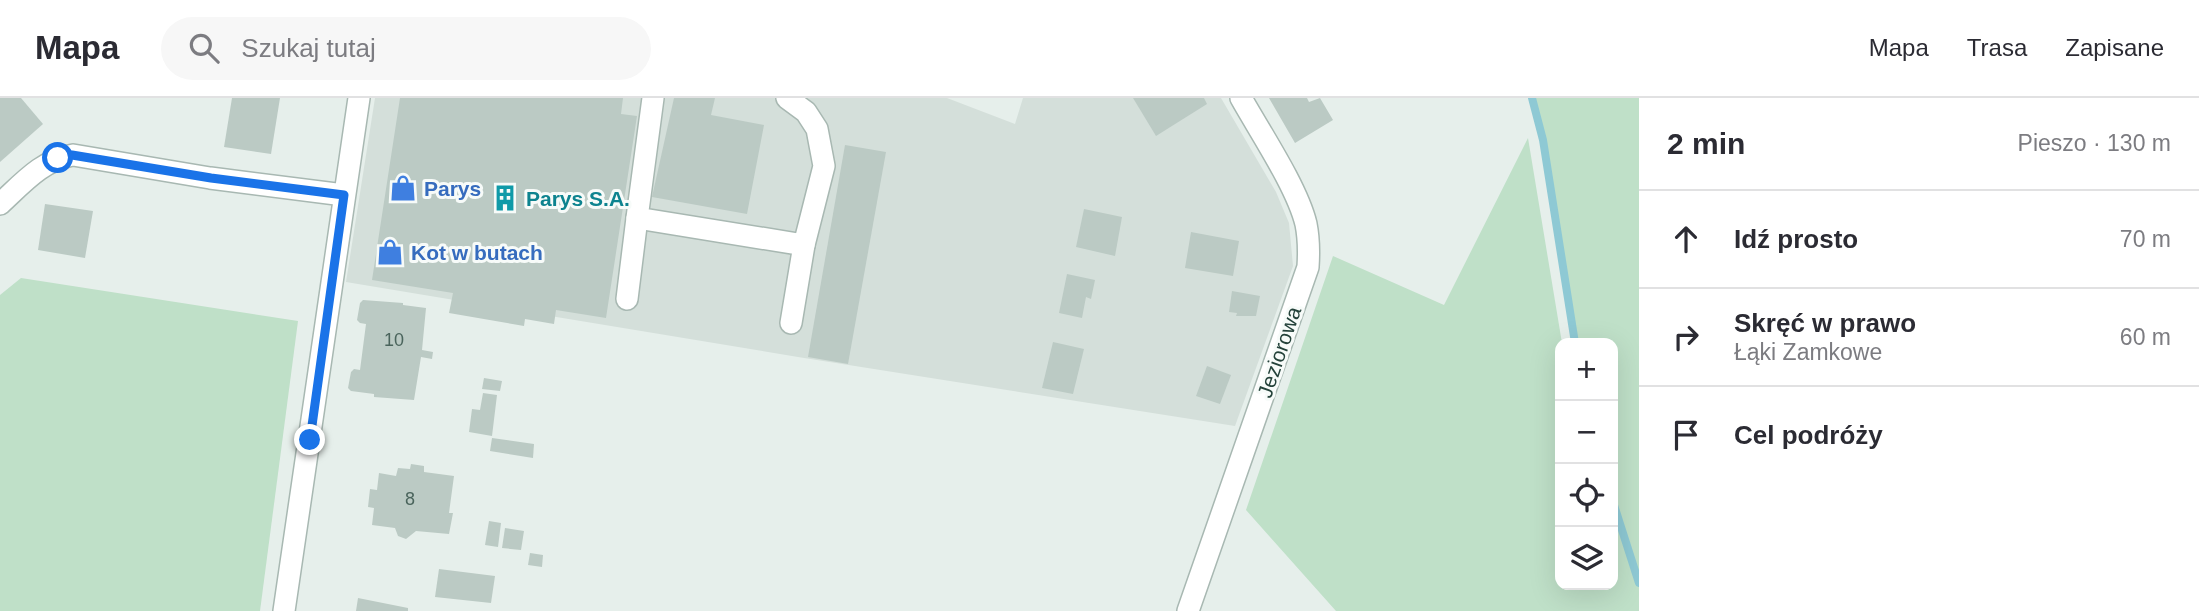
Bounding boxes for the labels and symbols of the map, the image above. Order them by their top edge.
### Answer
route start [42,142,73,173]
shop icon: Parys [388,173,418,203]
place label: Parys [424,177,481,200]
building icon: Parys S.A. [490,183,520,213]
place label: Parys S.A. [526,187,630,210]
shop icon: Kot w butach [375,237,405,267]
place label: Kot w butach [411,241,543,264]
street label: Jeziorowa [1253,303,1305,400]
house number: 10 [384,330,404,350]
route end [294,424,325,455]
house number: 8 [405,489,415,509]

